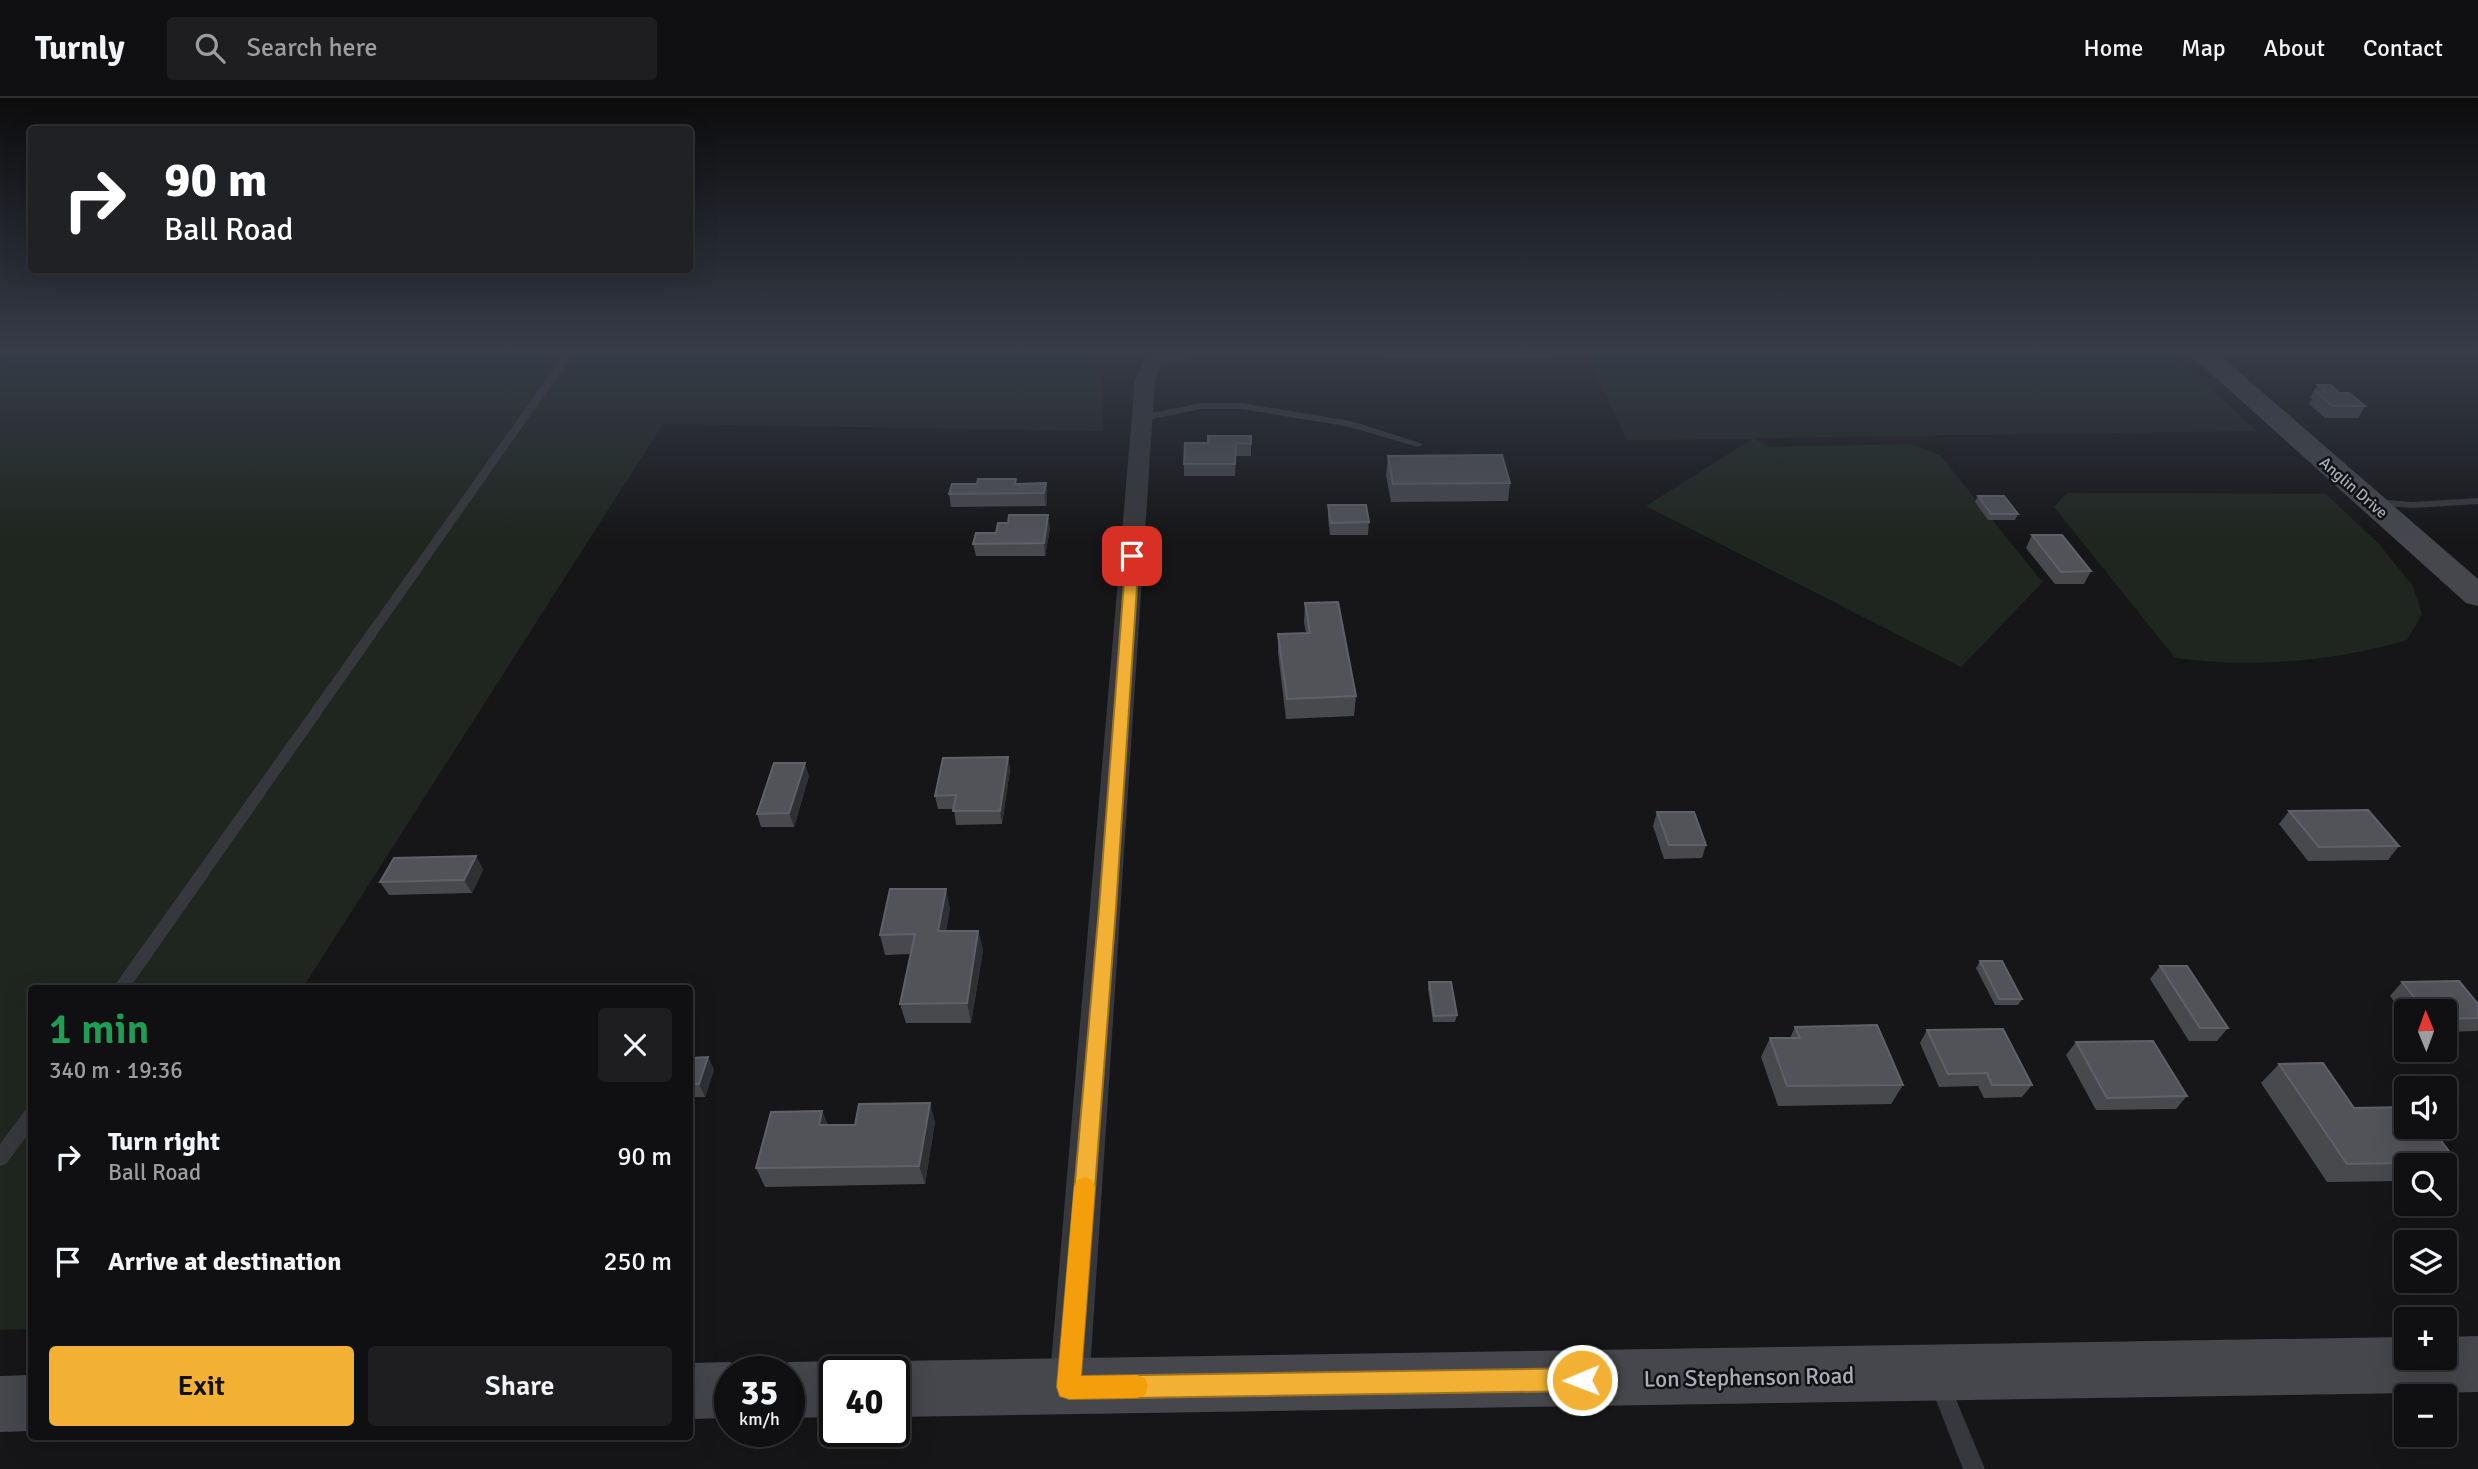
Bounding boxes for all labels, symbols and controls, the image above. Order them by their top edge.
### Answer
search box [167,17,657,80]
text: Turnly [35,28,125,69]
icon: search [191,29,229,67]
text: Search here [247,32,378,64]
text: Home [2083,33,2143,63]
text: Map [2181,33,2226,63]
text: About [2264,33,2325,63]
text: Contact [2363,33,2443,63]
text: 90 m [164,150,267,210]
icon: right [49,154,140,245]
text: Ball Road [164,210,294,249]
street label: Anglin Drive [2315,453,2392,523]
pin [1102,526,1162,586]
icon: arrive [1113,537,1151,575]
north arrow [2394,999,2457,1062]
map controls [2394,999,2457,1447]
text: 1 min [49,1004,150,1055]
button: close [598,1008,672,1082]
text: 340 m · 19:36 [49,1056,183,1085]
button: sound [2394,1076,2457,1139]
text: Turn right [108,1126,220,1158]
icon: right [49,1138,87,1176]
text: 90 m [617,1141,672,1173]
button: search [2394,1153,2457,1216]
text: Ball Road [108,1158,201,1187]
button: layers [2394,1230,2457,1293]
icon: arrive [49,1243,87,1281]
text: Arrive at destination [108,1246,341,1278]
text: 250 m [603,1246,672,1278]
button: + [2394,1307,2457,1370]
position arrow [1545,1343,1619,1417]
button: Exit [49,1346,354,1426]
button: Share [368,1346,672,1426]
speed limit sign: 40 [819,1356,910,1447]
street label: Lon Stephenson Road [1643,1361,1855,1394]
text: 35 [741,1371,778,1414]
button: − [2394,1384,2457,1447]
text: km/h [739,1408,780,1430]

